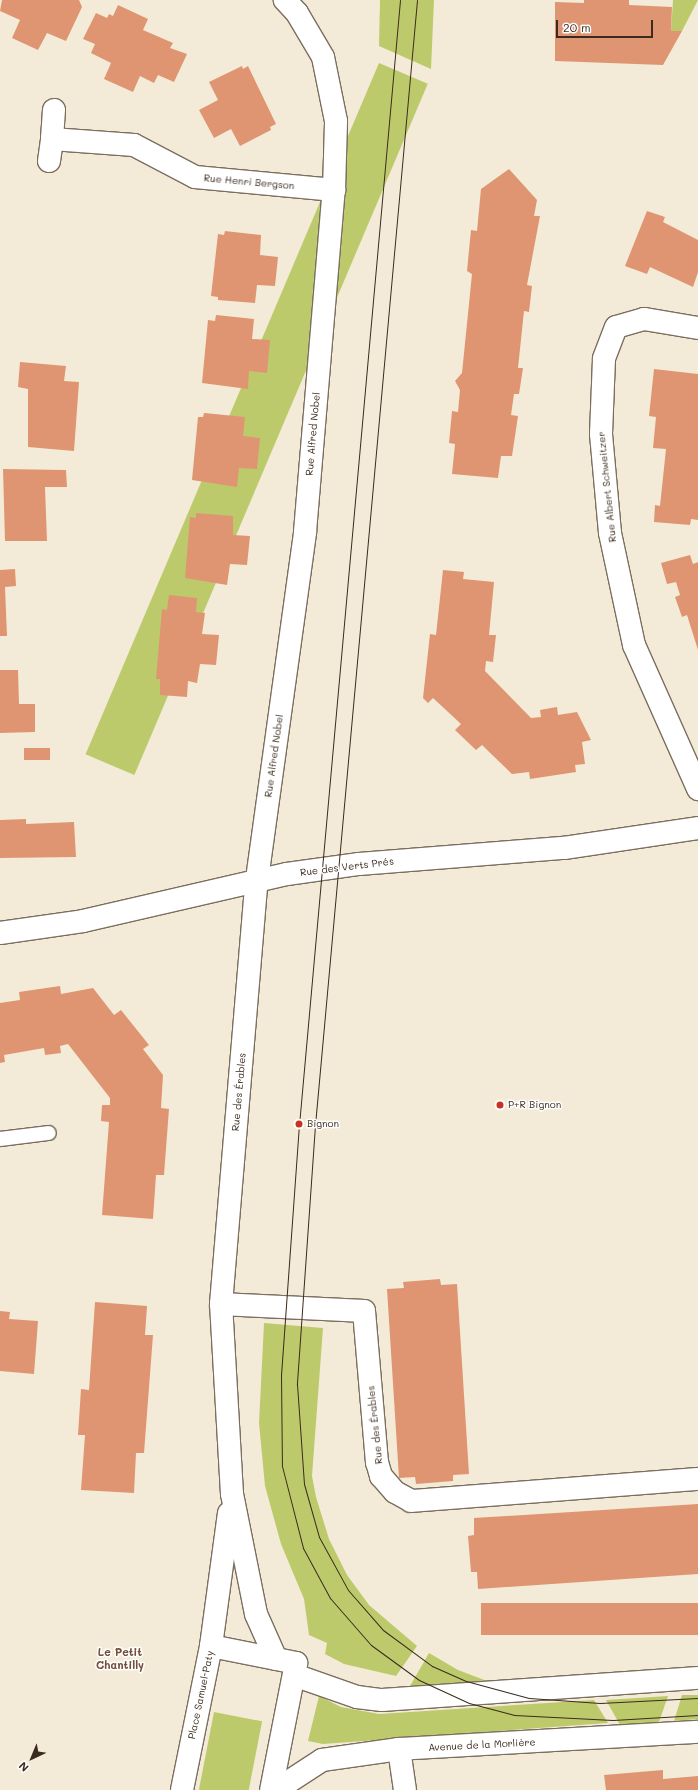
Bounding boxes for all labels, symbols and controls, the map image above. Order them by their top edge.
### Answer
scale bar [558,12,655,38]
text: 20 m [563,19,591,35]
street label: Rue Henri Bergson [203,172,295,192]
street label: Rue Alfred Nobel [303,392,323,476]
street label: Rue Albert Schweitzer [595,431,619,543]
street label: Rue Alfred Nobel [262,714,286,798]
street label: Rue des Verts Prés [299,855,395,879]
street label: Rue des Érables [230,1052,248,1132]
place label: P+R Bignon [508,1099,561,1111]
marker: P+R Bignon [495,1100,505,1110]
place label: Bignon [307,1118,339,1130]
marker: Bignon [294,1119,304,1129]
street label: Rue des Érables [365,1385,385,1465]
district label: Le Petit Chantilly [96,1646,144,1672]
street label: Place Samuel-Paty [186,1650,216,1740]
street label: Avenue de la Morlière [428,1736,536,1754]
north arrow [12,1738,52,1778]
text: N [15,1759,32,1775]

